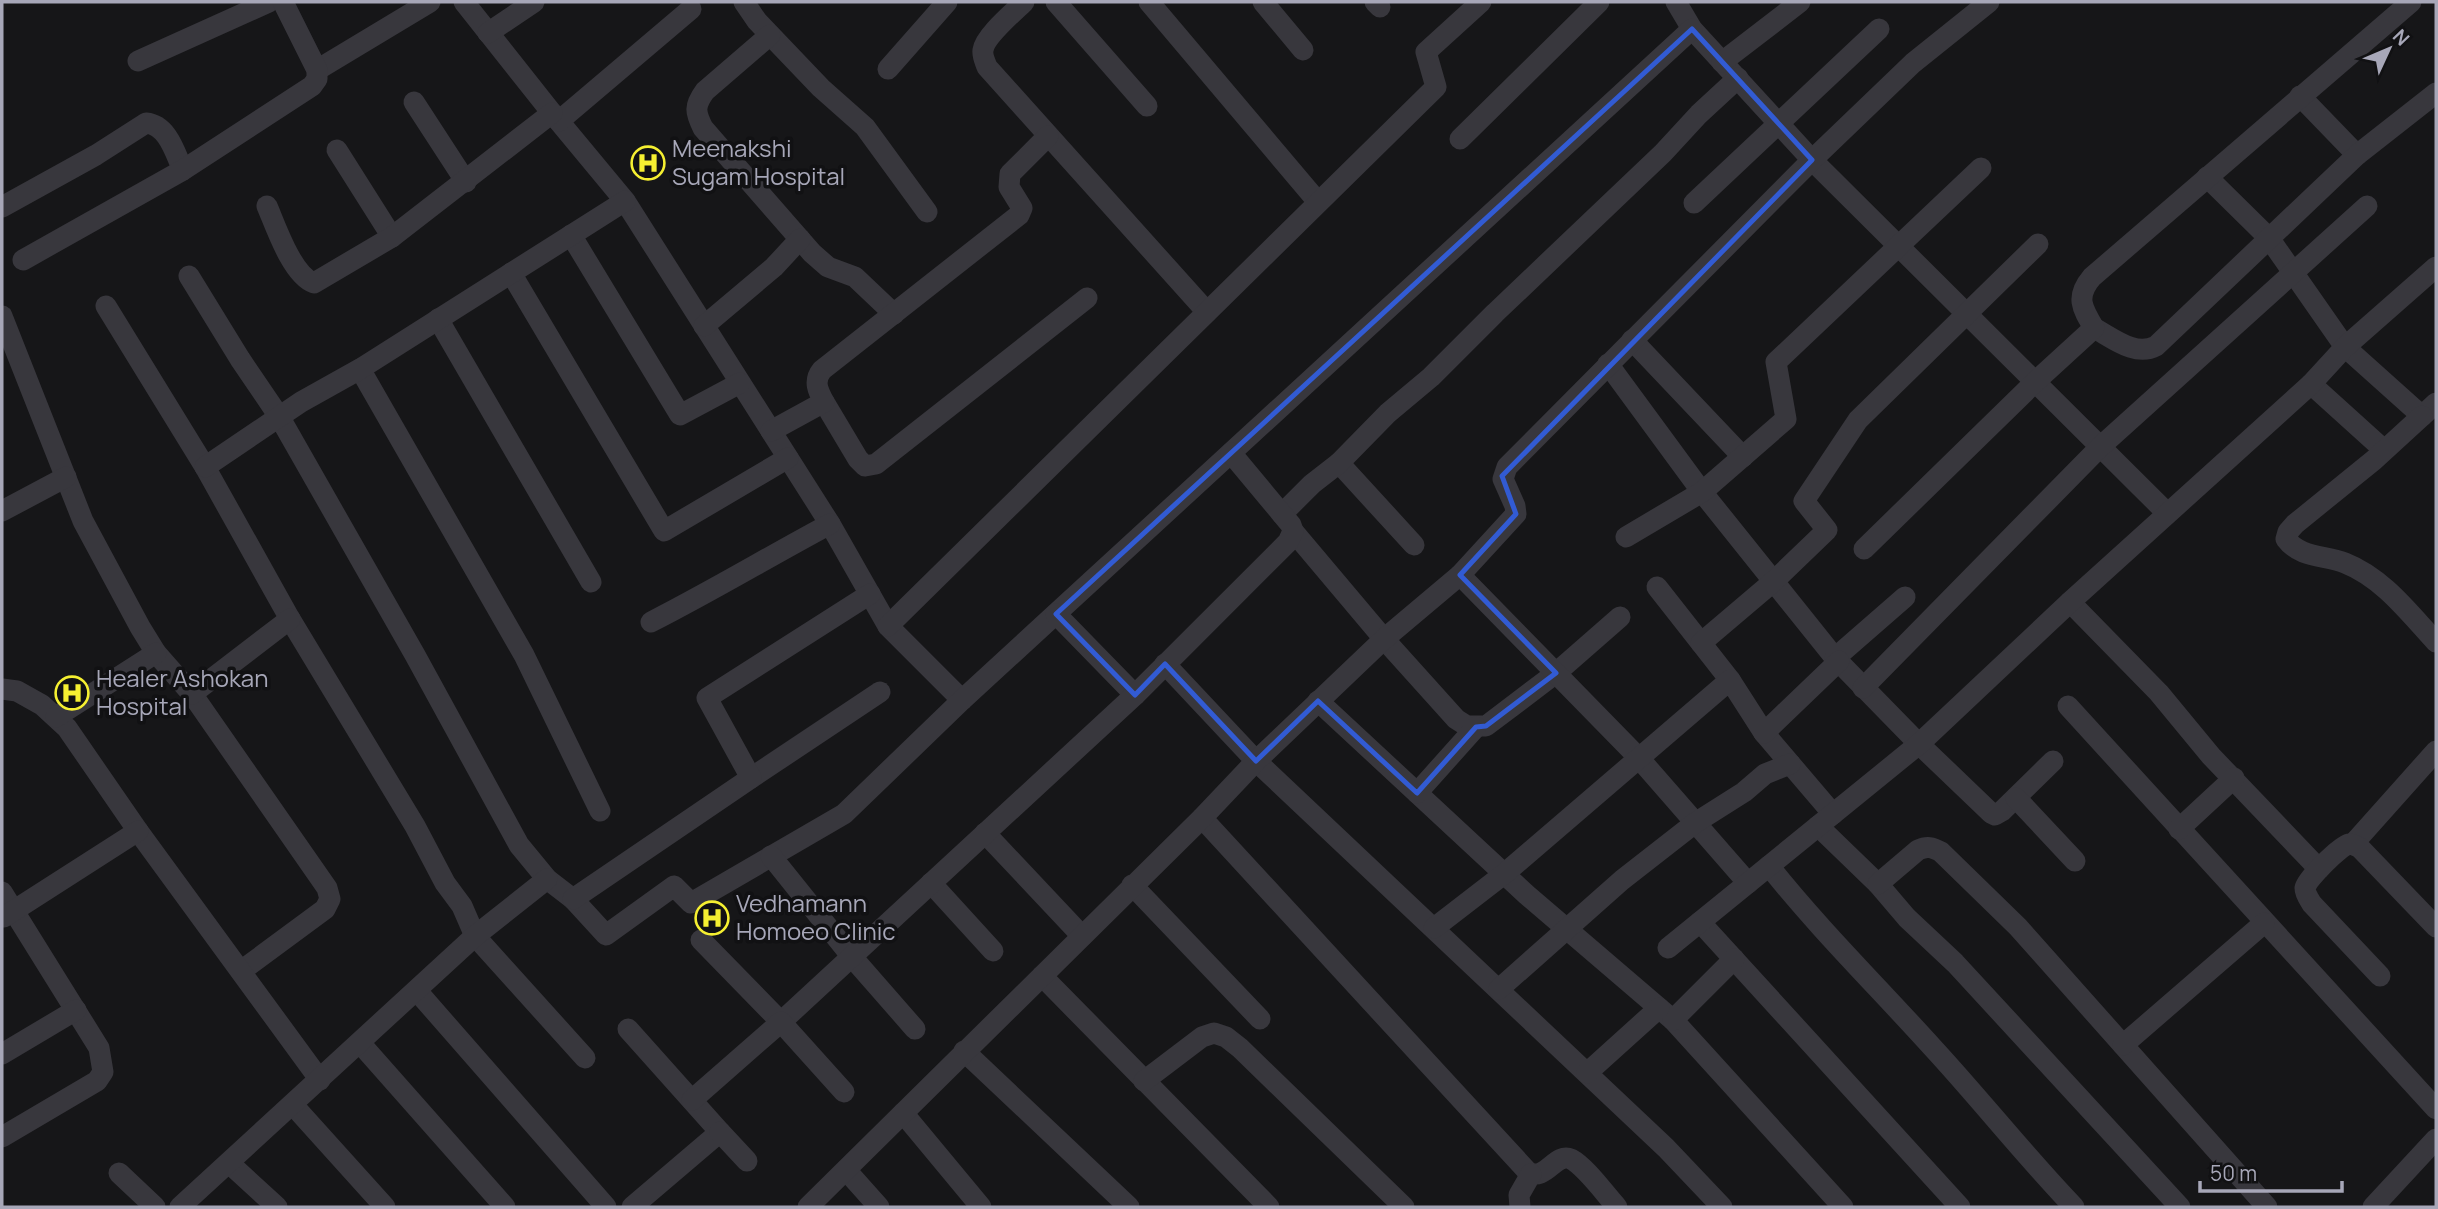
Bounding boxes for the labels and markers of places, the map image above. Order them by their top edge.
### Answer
place label: Meenakshi Sugam Hospital [672,131,845,192]
hospital icon: Meenakshi Sugam Hospital [629,144,667,182]
place label: Healer Ashokan Hospital [96,661,268,722]
hospital icon: Healer Ashokan Hospital [53,674,91,712]
place label: Vedhamann Homoeo Clinic [736,886,896,947]
hospital icon: Vedhamann Homoeo Clinic [693,899,731,937]

